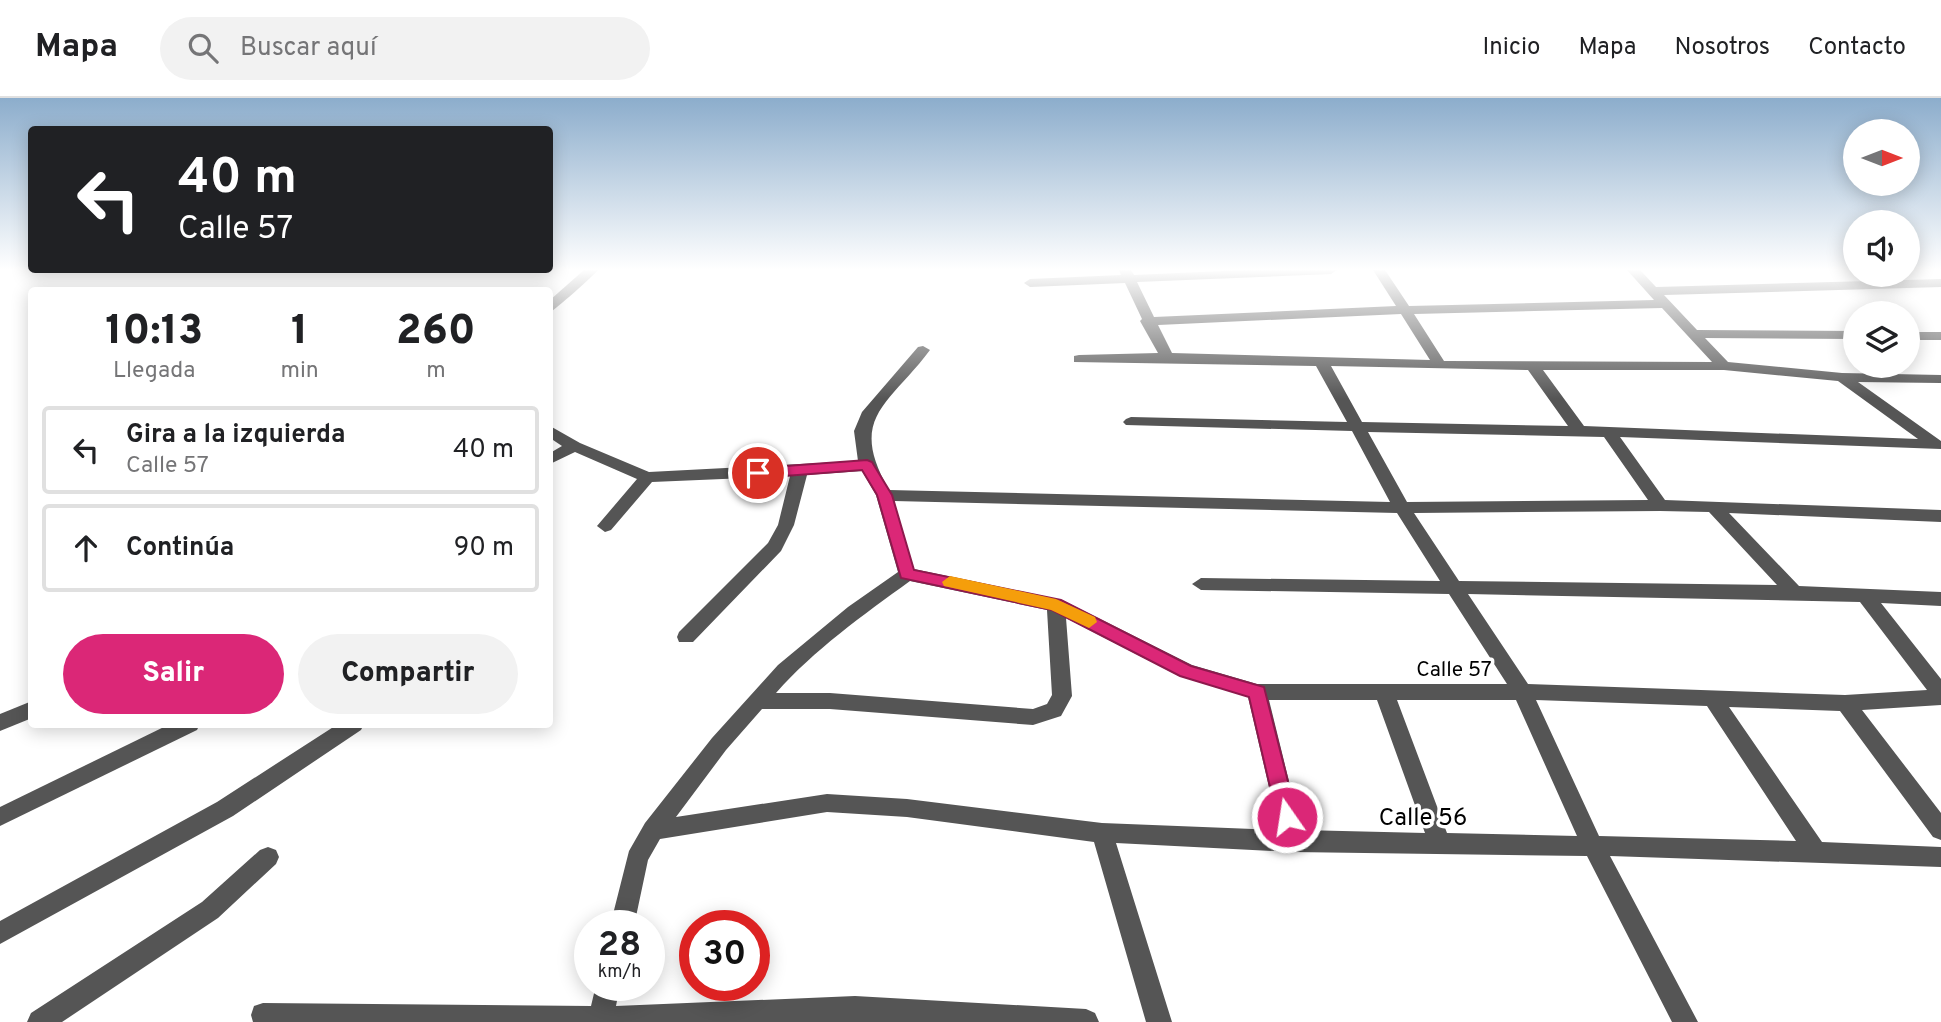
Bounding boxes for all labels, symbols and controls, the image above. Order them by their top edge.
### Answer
search box [160,17,650,80]
text: Mapa [35,27,118,69]
icon: search [184,29,222,67]
text: Buscar aquí [240,32,377,65]
text: Inicio [1483,33,1540,63]
text: Mapa [1578,33,1637,63]
text: Nosotros [1675,33,1770,63]
text: Contacto [1808,33,1906,63]
north arrow [1843,119,1920,196]
map controls [1843,119,1920,378]
text: 40 m [178,149,297,211]
icon: left [63,154,154,245]
text: Calle 57 [178,210,293,250]
button: sound [1843,210,1920,287]
button: layers [1843,301,1920,378]
text: 10:13 [105,306,203,359]
text: 1 [291,306,308,359]
text: 260 [396,306,476,359]
text: Llegada [113,357,195,386]
text: min [280,357,319,386]
text: m [426,357,446,386]
text: Gira a la izquierda [126,419,345,452]
icon: left [67,431,105,469]
text: 40 m [453,434,514,467]
pin [728,443,788,503]
text: Calle 57 [126,452,209,481]
icon: arrive [739,454,777,492]
icon: ahead [67,529,105,567]
text: Continúa [126,532,234,565]
text: 90 m [454,532,514,565]
button: Salir [63,634,284,714]
button: Compartir [298,634,518,714]
street label: Calle 57 [1416,657,1492,684]
position arrow [1250,780,1324,854]
street label: Calle 56 [1379,804,1467,834]
speed limit sign: 30 [679,910,770,1001]
text: 28 [598,924,641,968]
text: km/h [598,961,641,984]

